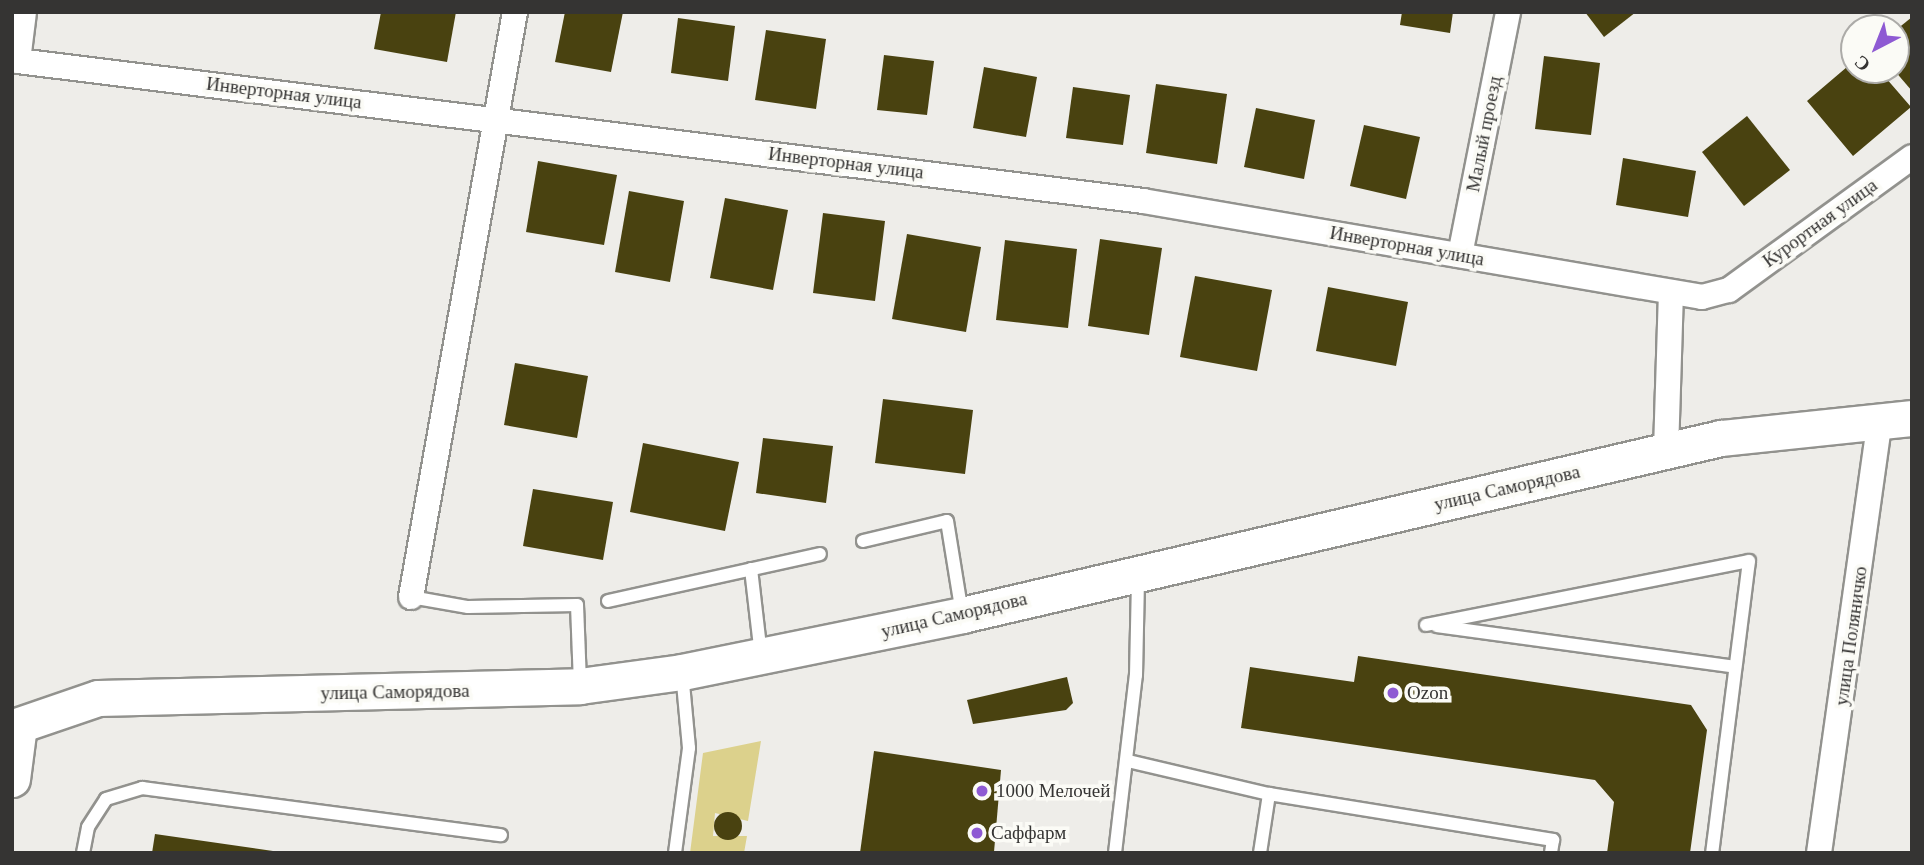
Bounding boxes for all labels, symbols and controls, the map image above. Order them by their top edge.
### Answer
north arrow [1840,14,1910,84]
text: С [1850,51,1874,76]
street label: Инверторная улица [205,72,363,114]
street label: Малый проезд [1462,74,1506,194]
street label: Инверторная улица [767,142,925,184]
street label: Курортная улица [1758,174,1882,272]
street label: Инверторная улица [1328,221,1486,271]
street label: улица Саморядова [1432,460,1582,516]
street label: улица Поляничко [1830,565,1872,707]
street label: улица Саморядова [879,587,1029,643]
street label: улица Саморядова [320,679,470,705]
place label: Ozon [1407,682,1448,704]
marker: Ozon [1385,685,1401,701]
place label: 1000 Мелочей [996,780,1110,802]
marker: 1000 Мелочей [974,783,990,799]
place label: Саффарм [991,822,1066,844]
marker: Саффарм [969,825,985,841]

